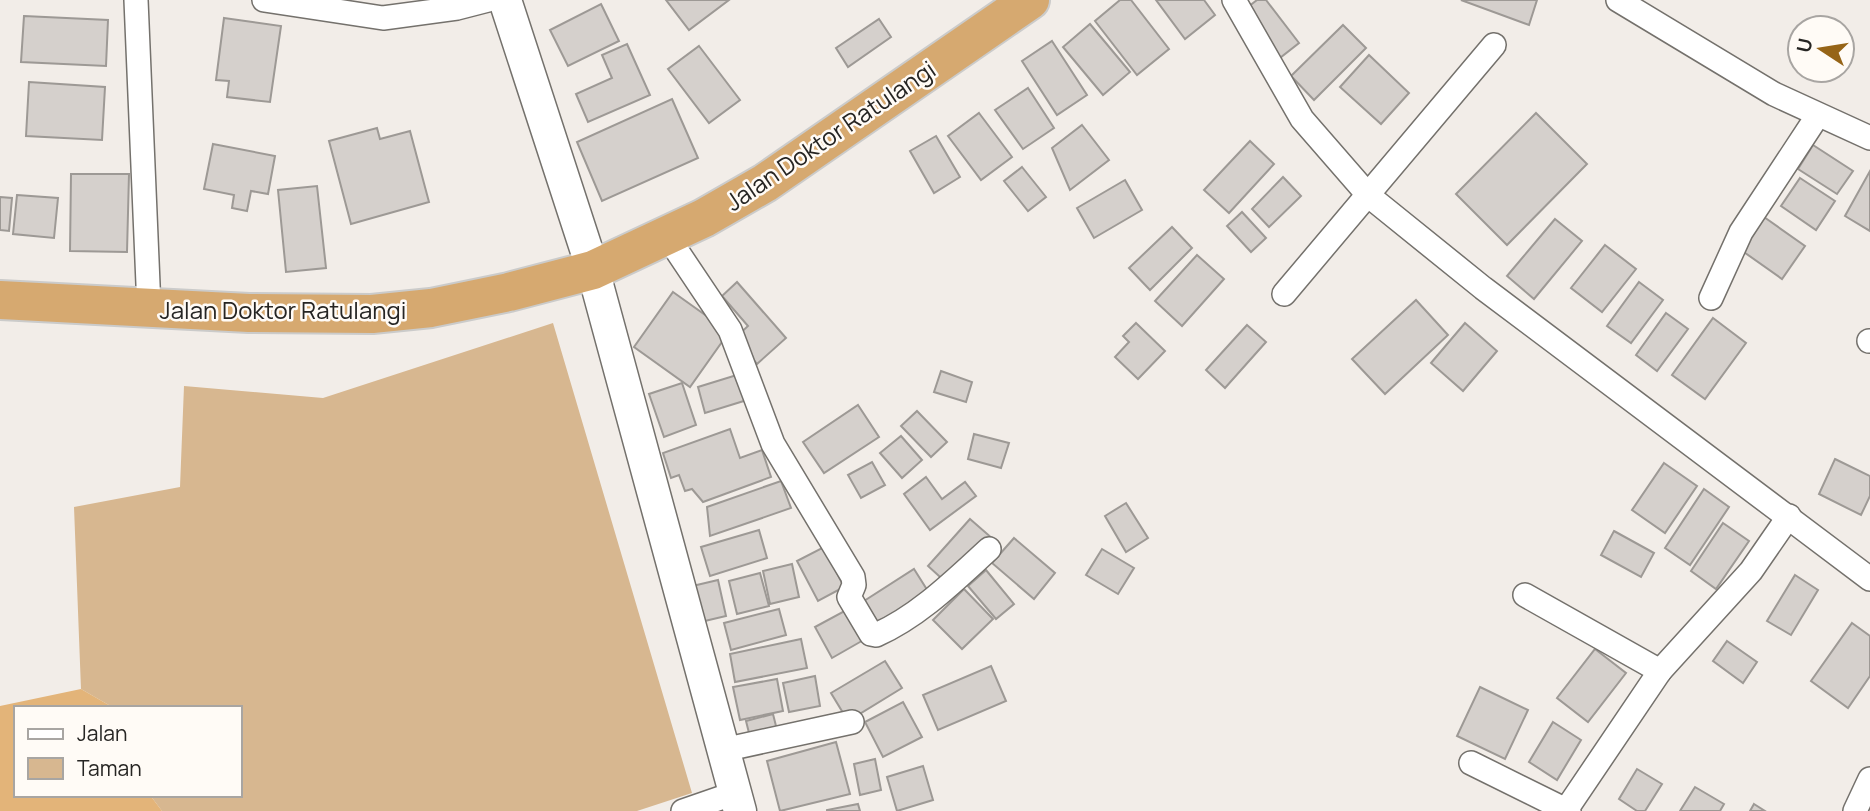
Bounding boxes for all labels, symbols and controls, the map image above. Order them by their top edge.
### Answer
north arrow [1786,14,1856,84]
text: U [1790,36,1819,55]
street label: Jalan Doktor Ratulangi [718,52,942,218]
street label: Jalan Doktor Ratulangi [160,293,406,326]
legend [14,706,242,797]
text: Jalan [77,719,127,747]
text: Taman [77,754,142,782]

